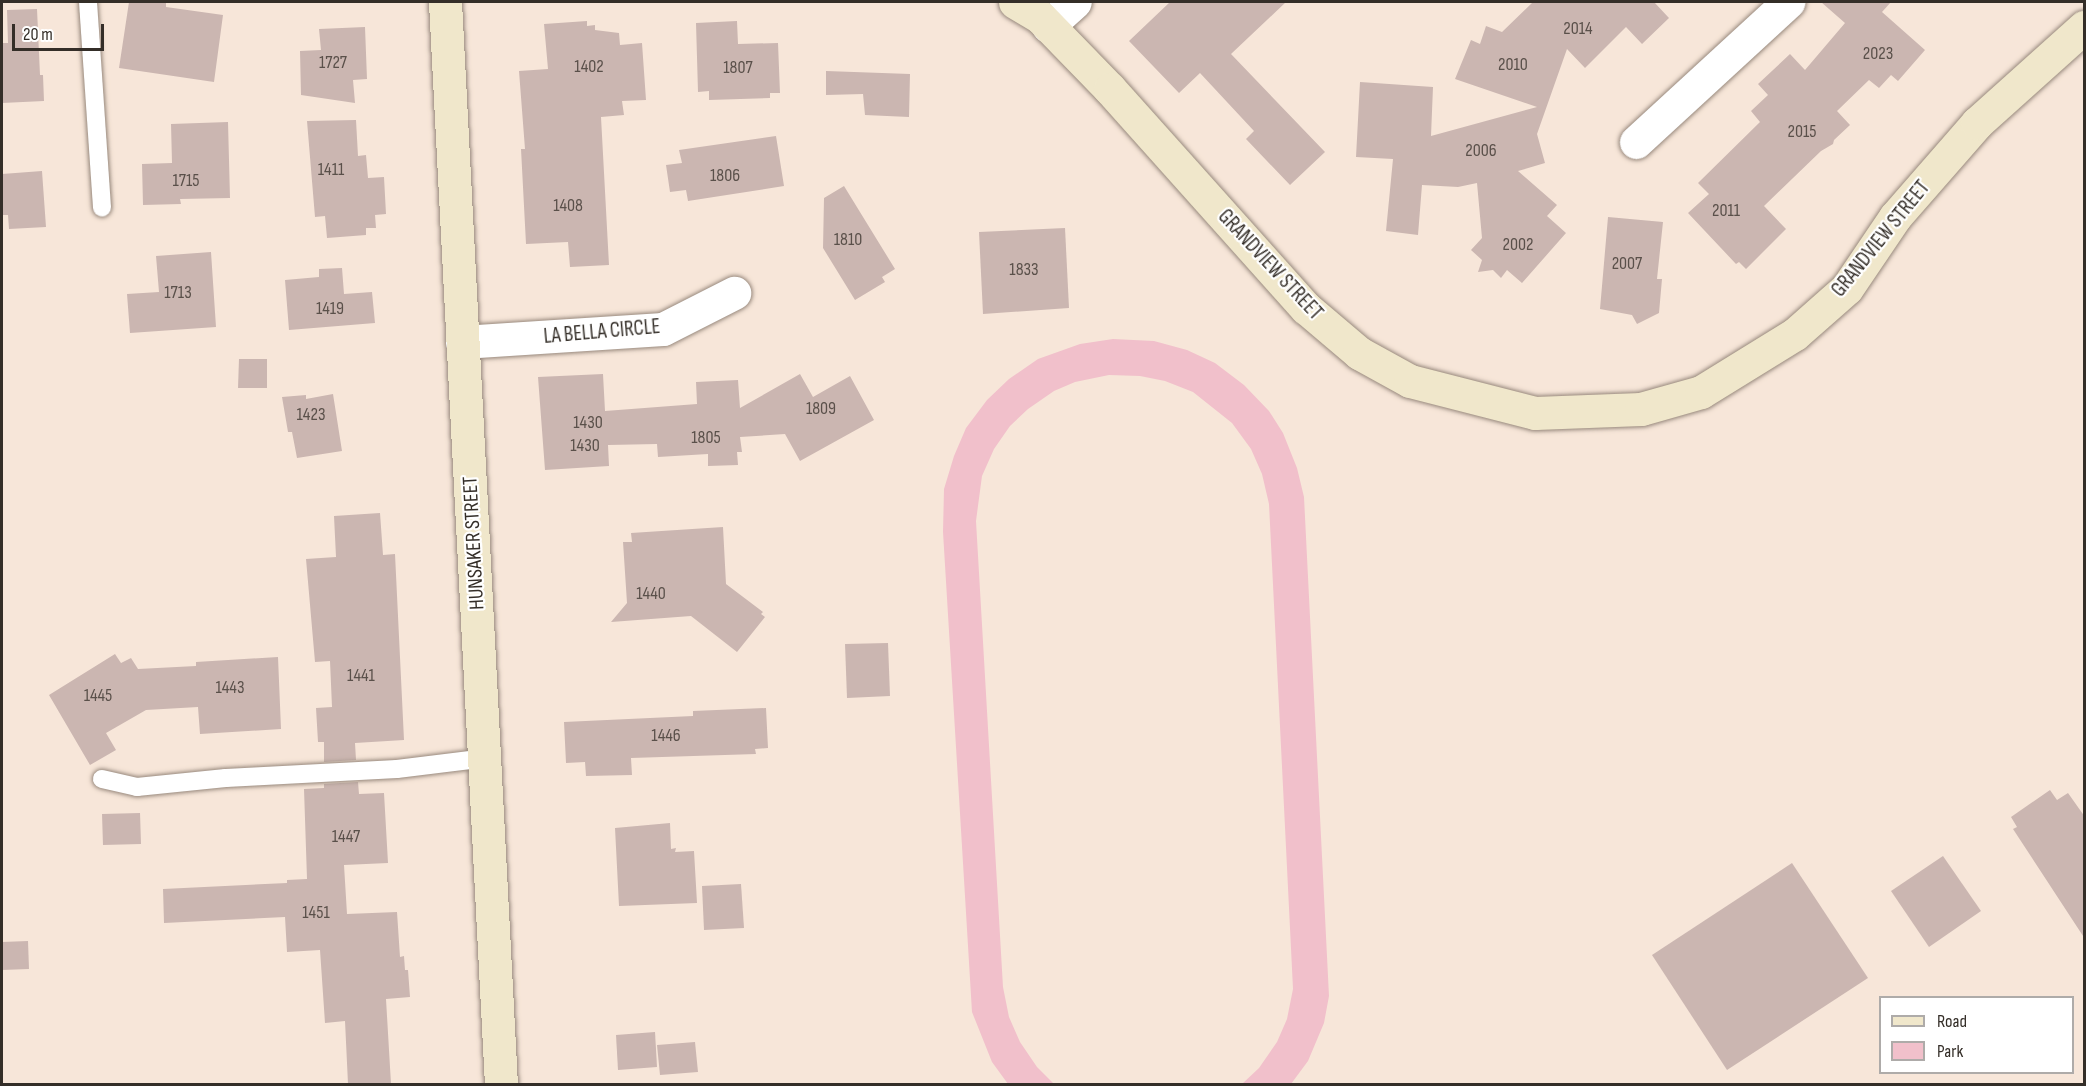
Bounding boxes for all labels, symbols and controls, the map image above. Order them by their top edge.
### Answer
scale bar [15,12,106,50]
house number: 2014 [1563,18,1593,40]
text: 20 m [23,24,53,45]
house number: 2023 [1863,43,1893,65]
house number: 1727 [319,52,347,74]
house number: 2010 [1498,54,1528,76]
house number: 1402 [574,56,604,78]
house number: 1807 [723,57,753,79]
house number: 2015 [1788,121,1816,143]
house number: 2006 [1465,140,1497,162]
house number: 1411 [318,159,344,181]
house number: 1806 [710,165,740,187]
house number: 1715 [172,170,200,192]
street label: GRANDVIEW STREET [1826,176,1936,302]
house number: 1408 [553,195,583,217]
house number: 2011 [1712,200,1740,222]
street label: GRANDVIEW STREET [1212,204,1328,326]
house number: 1810 [834,229,862,251]
house number: 2002 [1503,234,1533,256]
house number: 2007 [1612,253,1642,275]
house number: 1833 [1009,259,1039,281]
house number: 1713 [164,282,192,304]
house number: 1419 [316,298,344,320]
street label: LA BELLA CIRCLE [543,314,661,350]
house number: 1809 [806,398,836,420]
house number: 1423 [297,404,325,426]
house number: 1430 [573,412,603,434]
house number: 1805 [691,427,721,449]
house number: 1430 [570,435,600,457]
street label: HUNSAKER STREET [458,476,490,610]
house number: 1440 [636,583,666,605]
house number: 1441 [347,665,375,687]
house number: 1443 [215,677,245,699]
house number: 1445 [84,685,112,707]
house number: 1446 [651,725,681,747]
house number: 1447 [332,826,360,848]
house number: 1451 [302,902,330,924]
legend [1879,996,2074,1074]
text: Road [1937,1011,1967,1032]
text: Park [1937,1041,1963,1062]

